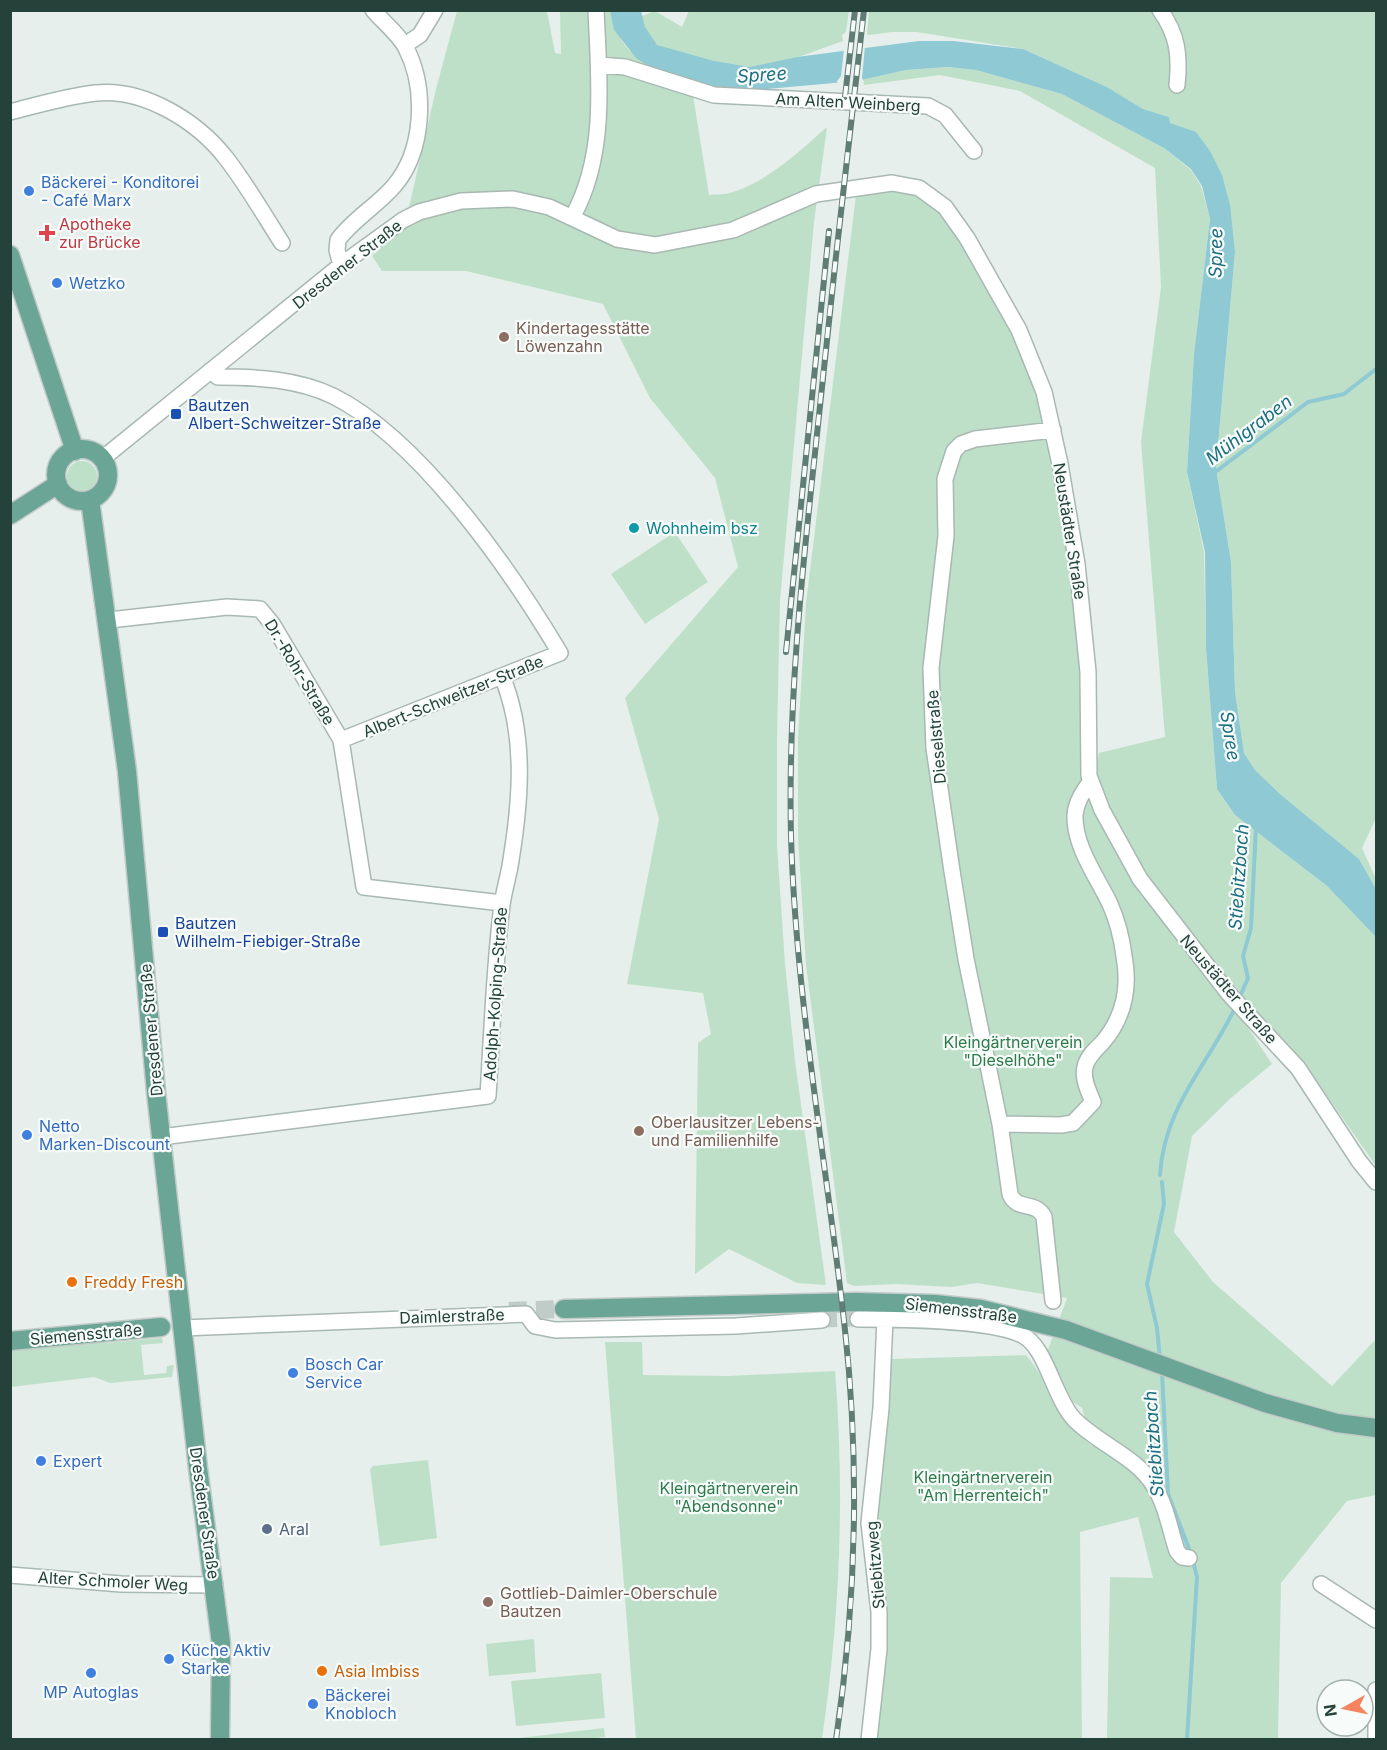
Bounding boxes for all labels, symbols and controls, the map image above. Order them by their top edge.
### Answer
water label: Spree [736,62,788,87]
street label: Am Alten Weinberg [775,88,921,116]
place label: Bäckerei - Konditorei - Café Marx [41,172,199,210]
marker: Bäckerei - Konditorei - Café Marx [22,184,36,198]
place label: Apotheke zur Brücke [59,214,141,252]
street label: Dresdener Straße [288,215,406,313]
marker: Apotheke zur Brücke [40,226,54,240]
water label: Spree [1205,228,1226,278]
place label: Wetzko [69,273,125,293]
marker: Wetzko [50,276,64,290]
place label: Kindertagesstätte Löwenzahn [516,318,650,356]
marker: Kindertagesstätte Löwenzahn [497,330,511,344]
water label: Mühlgraben [1201,390,1296,469]
place label: Bautzen Albert-Schweitzer-Straße [188,395,381,433]
marker: Bautzen Albert-Schweitzer-Straße [169,407,183,421]
street label: Neustädter Straße [1049,461,1091,601]
place label: Wohnheim bsz [646,518,758,538]
marker: Wohnheim bsz [627,521,641,535]
street label: Dr.-Rohr-Straße [260,615,340,729]
street label: Albert-Schweitzer-Straße [360,651,546,741]
street label: Dieselstraße [922,689,950,785]
water label: Spree [1216,710,1245,762]
water label: Stiebitzbach [1224,823,1253,931]
street label: Adolph-Kolping-Straße [479,906,511,1082]
place label: Bautzen Wilhelm-Fiebiger-Straße [175,913,360,951]
marker: Bautzen Wilhelm-Fiebiger-Straße [156,925,170,939]
street label: Neustädter Straße [1176,930,1282,1048]
street label: Dresdener Straße [135,963,167,1097]
park label: Kleingärtnerverein "Dieselhöhe" [943,1032,1083,1070]
place label: Oberlausitzer Lebens- und Familienhilfe [651,1112,820,1150]
place label: Netto Marken-Discount [39,1116,170,1154]
marker: Oberlausitzer Lebens- und Familienhilfe [632,1124,646,1138]
marker: Netto Marken-Discount [20,1128,34,1142]
place label: Freddy Fresh [84,1272,183,1292]
marker: Freddy Fresh [65,1275,79,1289]
street label: Siemensstraße [904,1293,1018,1327]
street label: Daimlerstraße [399,1304,505,1328]
street label: Siemensstraße [29,1319,143,1349]
place label: Bosch Car Service [305,1354,383,1392]
marker: Bosch Car Service [286,1366,300,1380]
water label: Stiebitzbach [1139,1390,1168,1498]
street label: Dresdener Straße [186,1446,224,1580]
place label: Expert [53,1451,102,1471]
marker: Expert [34,1454,48,1468]
park label: Kleingärtnerverein "Am Herrenteich" [913,1467,1053,1505]
park label: Kleingärtnerverein "Abendsonne" [659,1478,799,1516]
place label: Aral [279,1519,309,1539]
street label: Stiebitzweg [861,1520,889,1610]
marker: Aral [260,1522,274,1536]
street label: Alter Schmoler Weg [37,1567,189,1595]
place label: Gottlieb-Daimler-Oberschule Bautzen [500,1583,717,1621]
marker: Gottlieb-Daimler-Oberschule Bautzen [481,1595,495,1609]
place label: Küche Aktiv Starke [181,1640,271,1678]
marker: Küche Aktiv Starke [162,1652,176,1666]
place label: Asia Imbiss [334,1661,420,1681]
marker: Asia Imbiss [315,1664,329,1678]
marker: MP Autoglas [84,1666,98,1680]
north arrow [1315,1678,1375,1738]
place label: MP Autoglas [43,1682,139,1702]
place label: Bäckerei Knobloch [325,1685,397,1723]
marker: Bäckerei Knobloch [306,1697,320,1711]
text: N [1319,1703,1341,1718]

